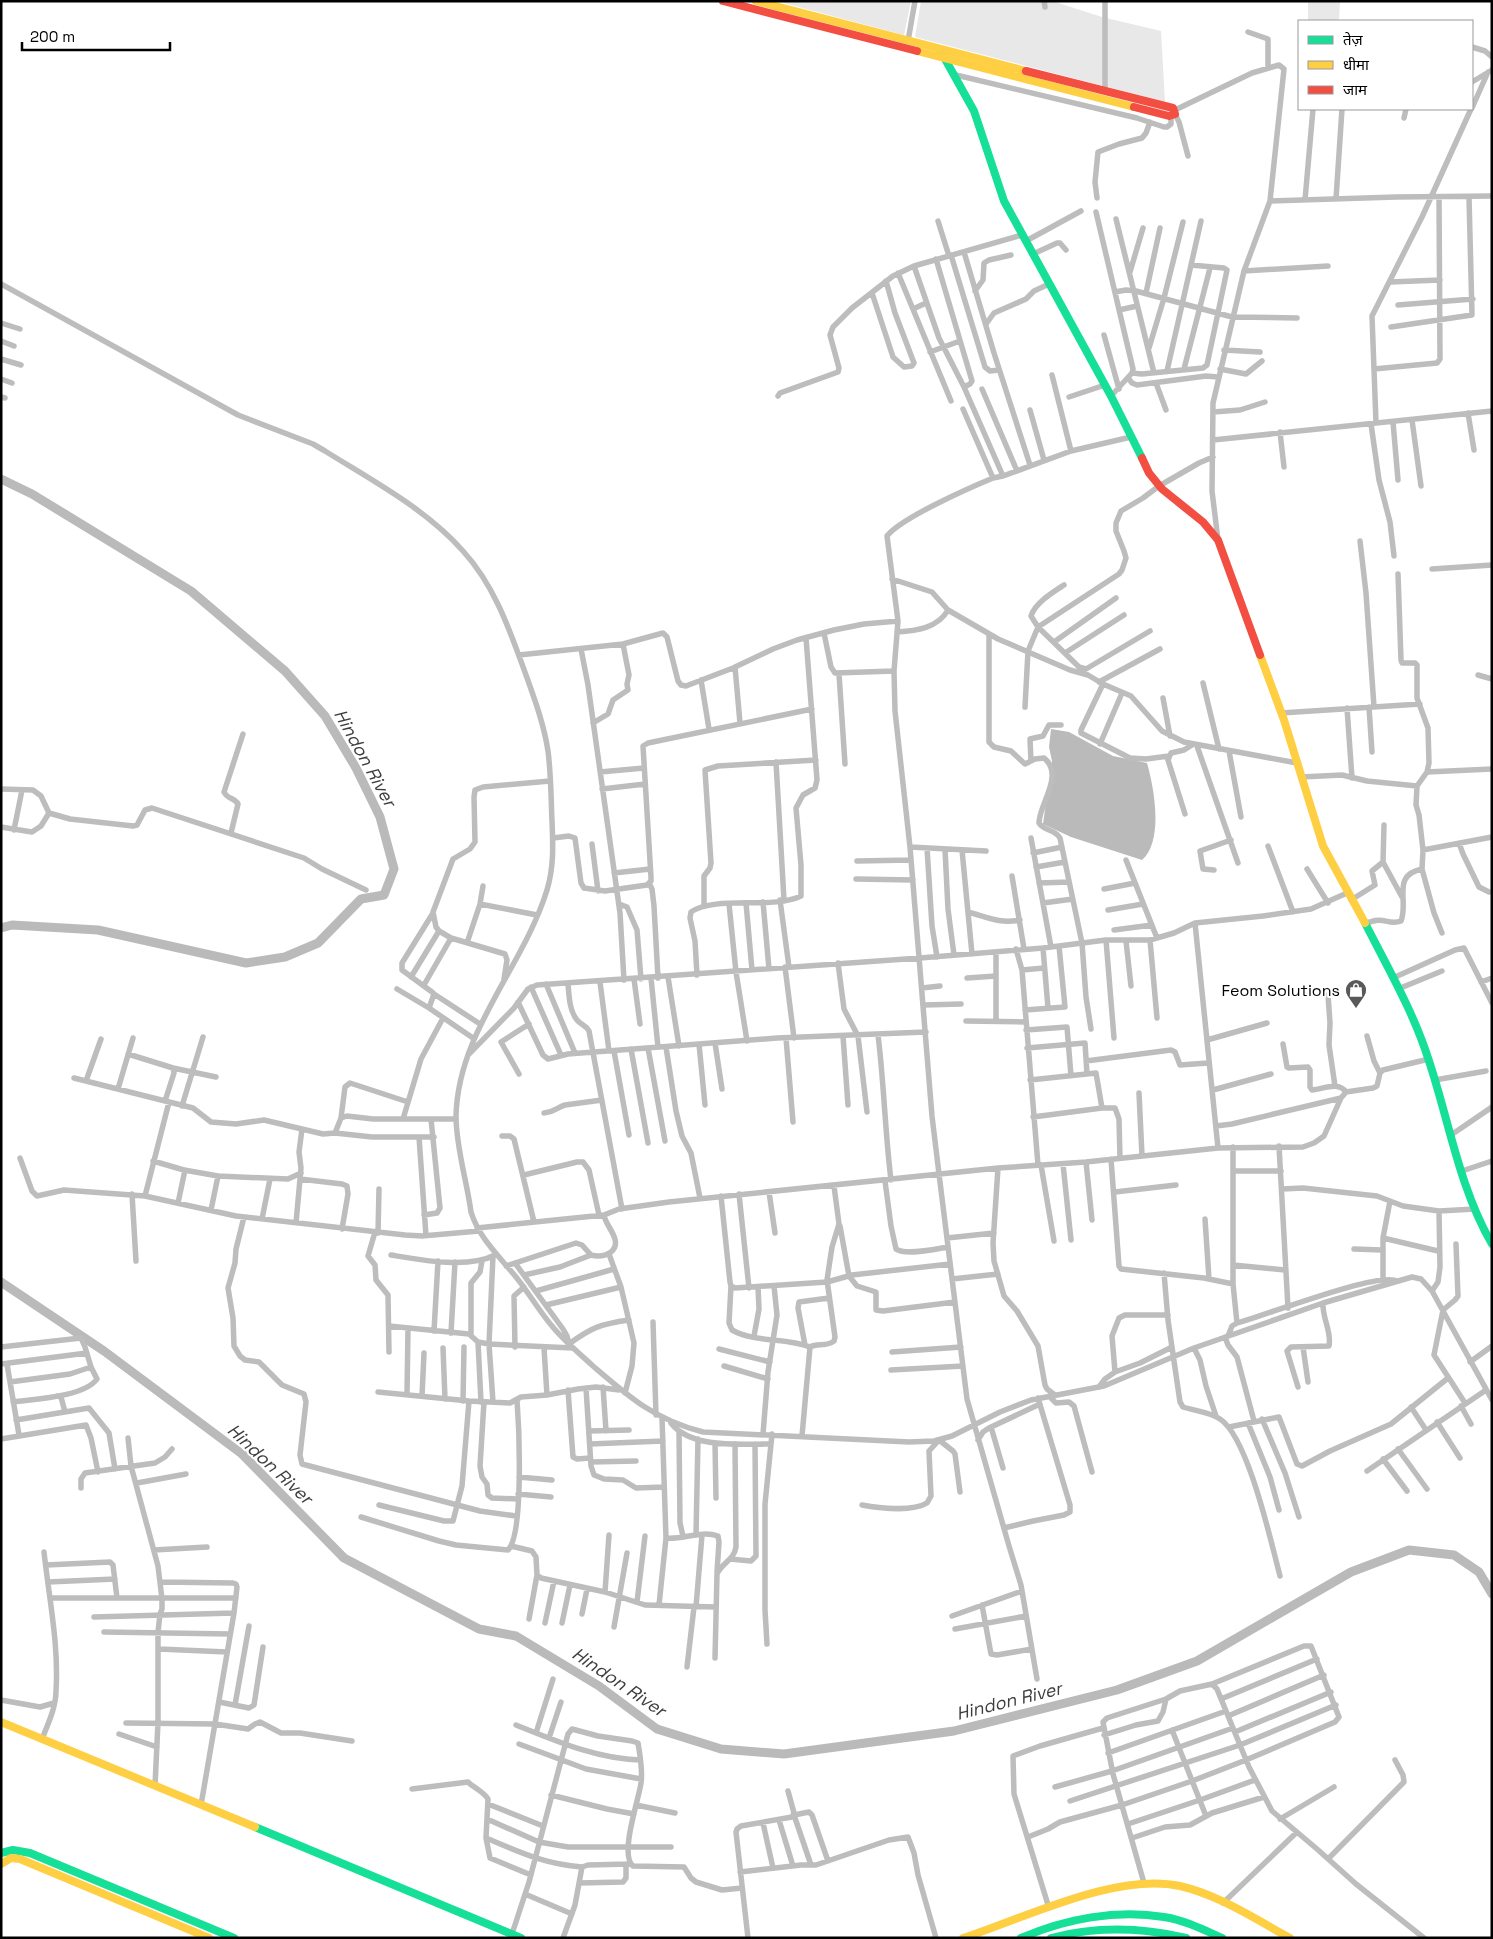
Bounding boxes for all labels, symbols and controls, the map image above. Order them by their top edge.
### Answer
scale bar [22,20,170,52]
legend [1298,20,1473,110]
text: 200 m [30,27,75,46]
text: तेज़ [1343,30,1364,49]
text: धीमा [1343,55,1370,74]
text: जाम [1343,80,1368,99]
water label: Hindon River [329,705,403,813]
shop icon: Feom Solutions [1344,978,1368,1009]
place label: Feom Solutions [1221,980,1340,1001]
water label: Hindon River [223,1418,319,1510]
water label: Hindon River [568,1642,672,1723]
water label: Hindon River [954,1676,1066,1725]

